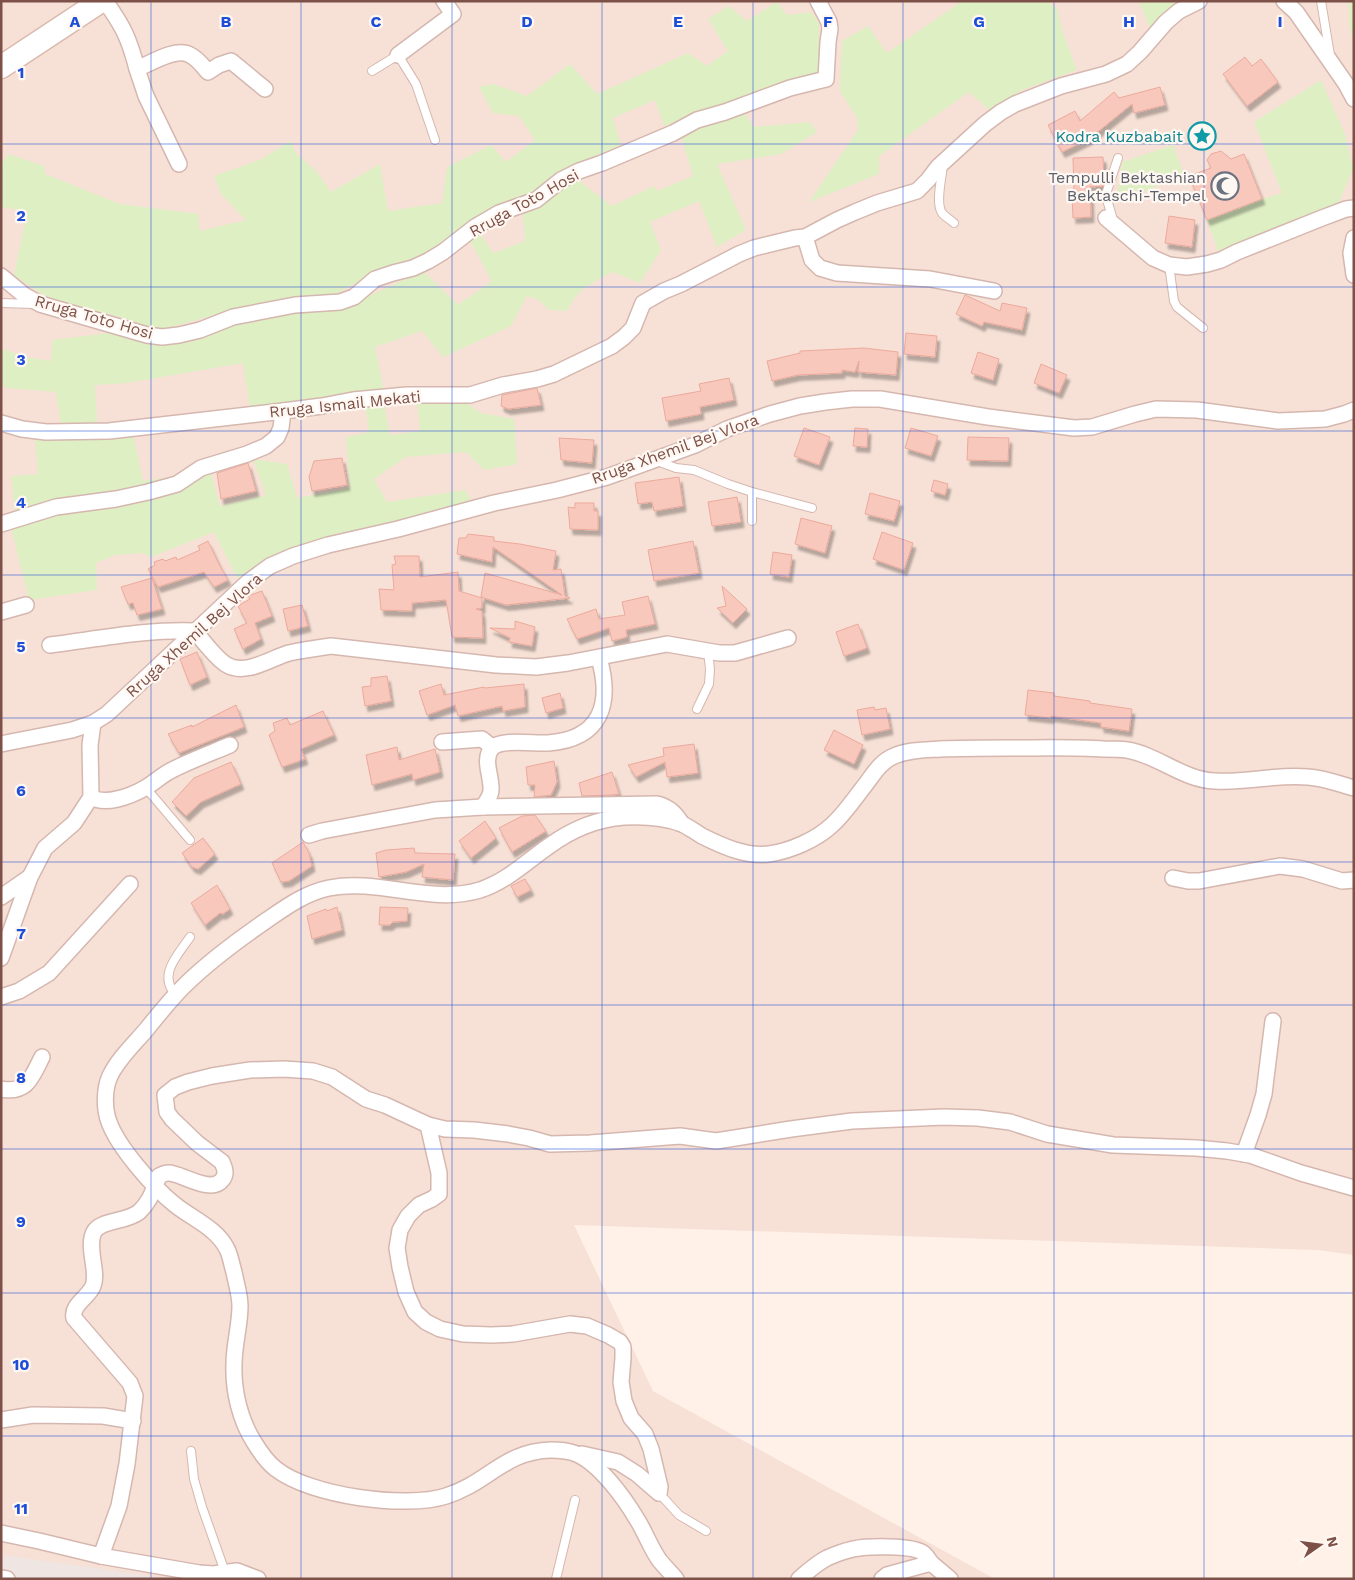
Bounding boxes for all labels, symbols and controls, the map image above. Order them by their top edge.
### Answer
text: A [70,12,81,31]
text: B [221,12,232,31]
text: C [371,12,382,31]
text: D [521,12,533,31]
text: E [673,12,683,31]
text: F [823,12,833,31]
text: G [973,12,985,31]
text: H [1123,12,1135,31]
text: I [1277,12,1283,31]
text: 1 [18,63,24,82]
place icon: Kodra Kuzbabait [1187,121,1217,151]
place label: Kodra Kuzbabait [1055,127,1183,146]
street label: Rruga Toto Hosi [466,165,582,241]
place label: Tempulli Bektashian Bektaschi-Tempel [1048,168,1206,205]
mosque icon: Tempulli Bektashian Bektaschi-Tempel [1210,171,1240,201]
text: 2 [16,206,26,225]
street label: Rruga Toto Hosi [33,291,155,343]
text: 3 [16,350,26,369]
street label: Rruga Ismail Mekati [268,387,422,421]
street label: Rruga Xhemil Bej Vlora [589,410,761,488]
text: 4 [16,493,26,512]
street label: Rruga Xhemil Bej Vlora [122,569,266,701]
text: 5 [16,637,26,656]
text: 6 [16,781,26,800]
text: 7 [16,924,26,943]
text: 8 [16,1068,26,1087]
text: 9 [16,1212,26,1231]
text: 10 [12,1355,30,1374]
text: 11 [14,1499,28,1518]
north arrow [1295,1520,1345,1570]
text: N [1324,1535,1342,1549]

